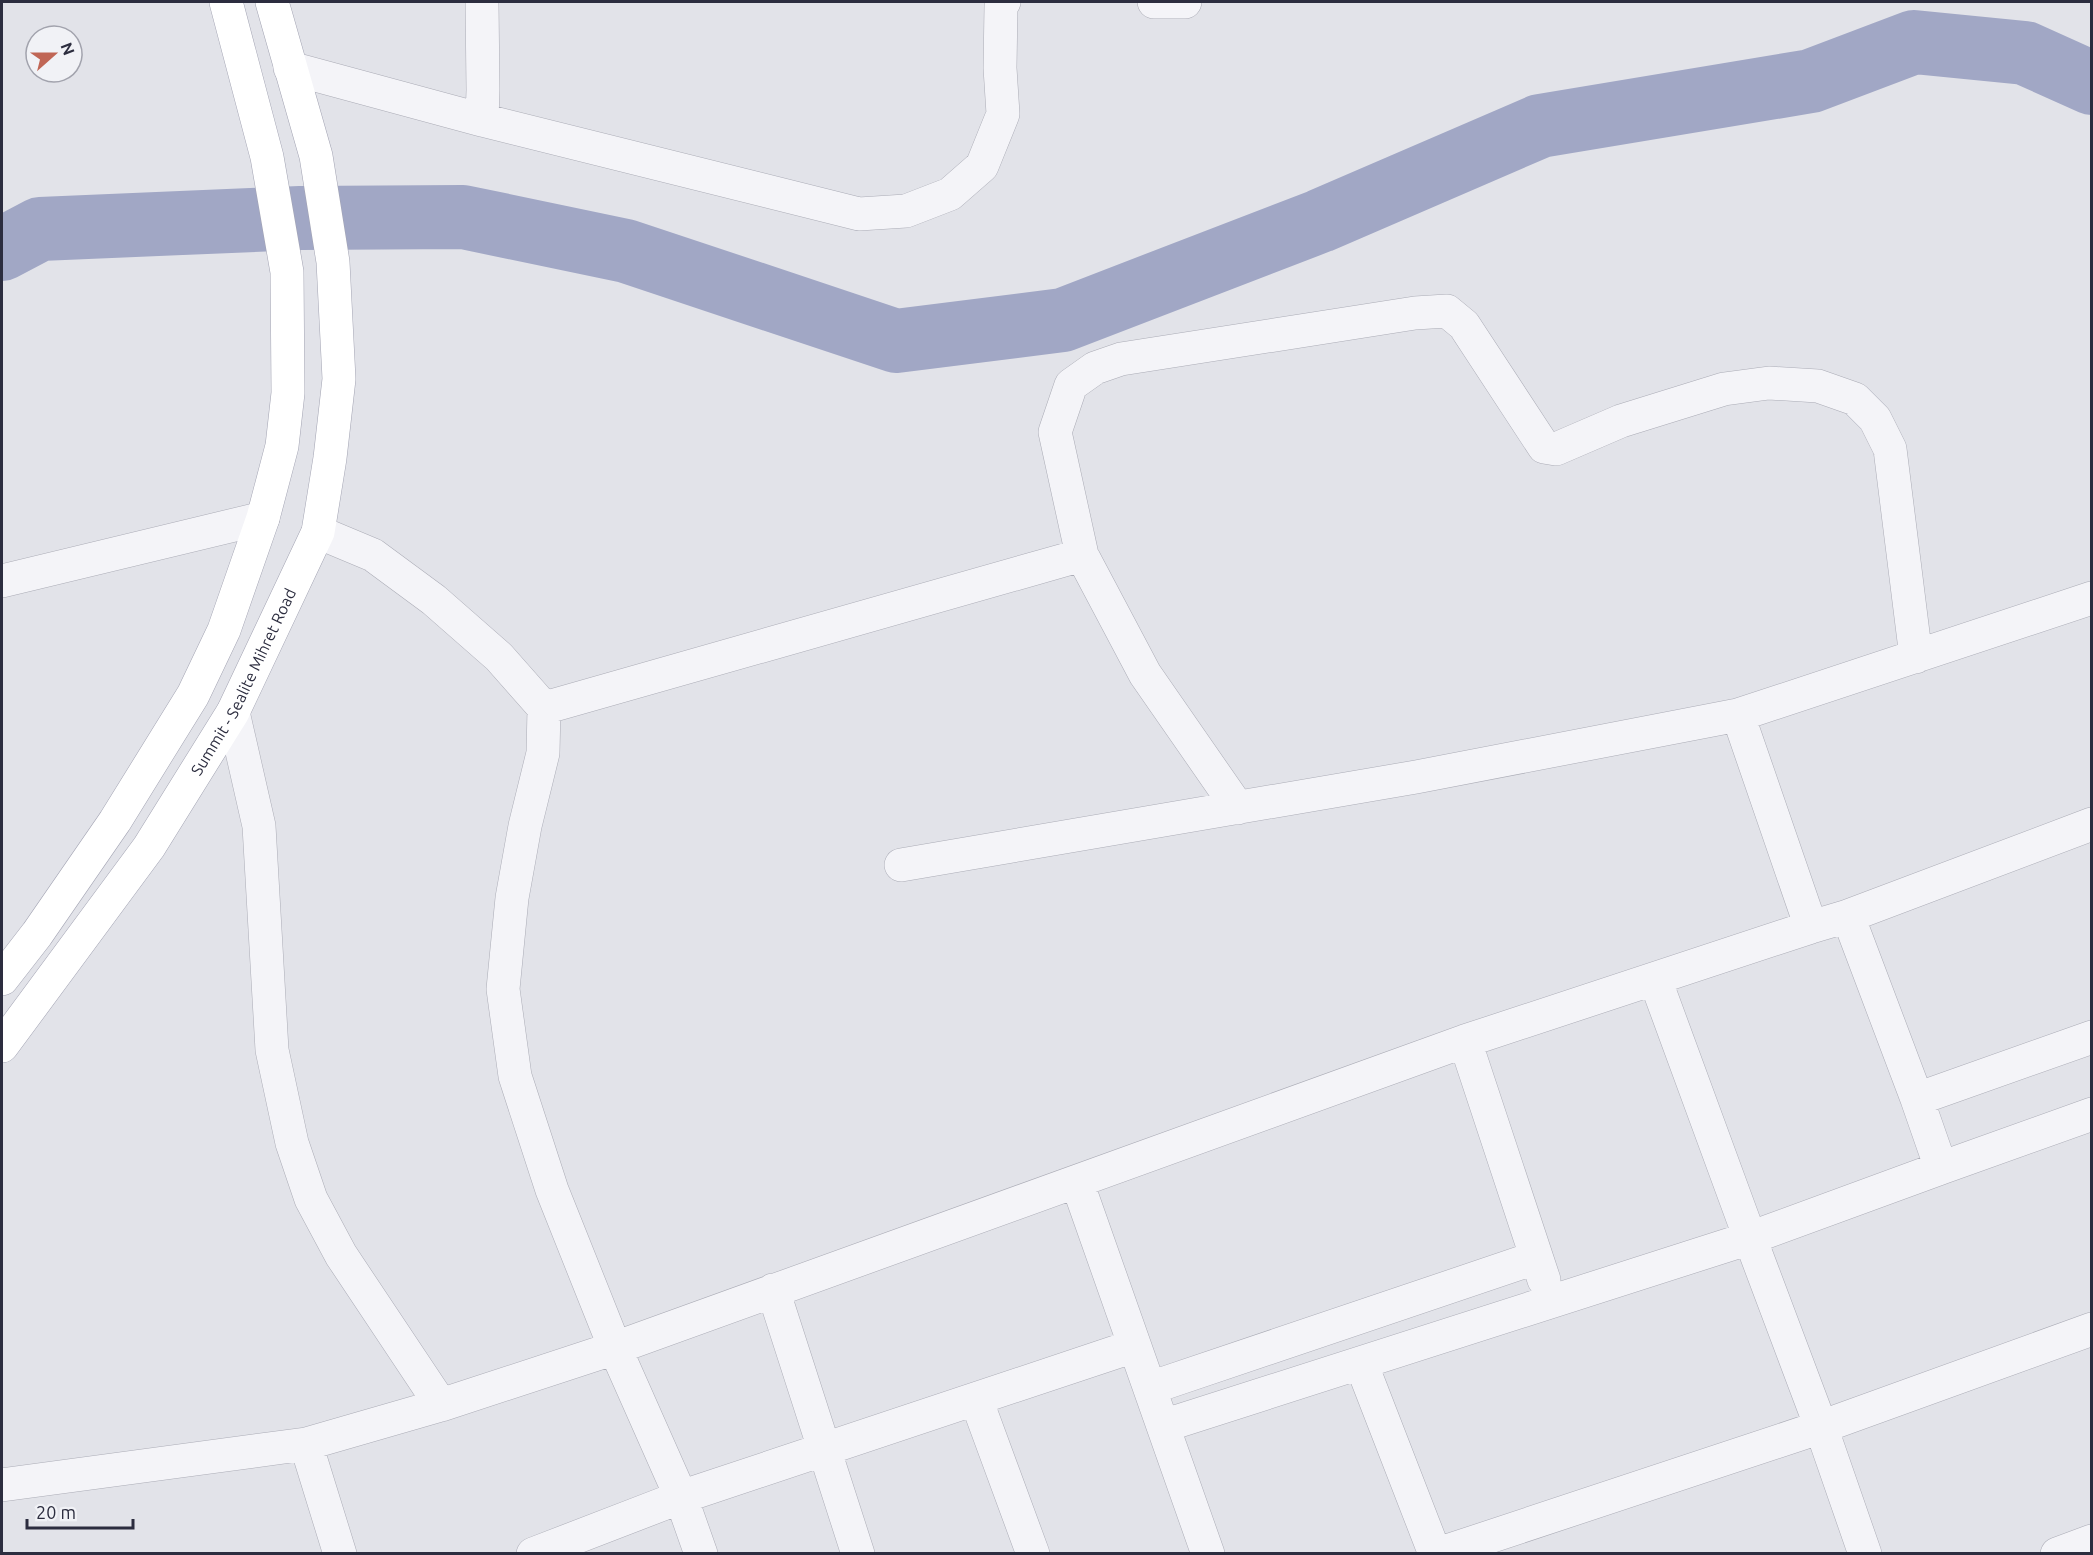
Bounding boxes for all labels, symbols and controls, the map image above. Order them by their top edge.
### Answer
north arrow [24,24,84,84]
text: N [57,40,79,57]
street label: Summit - Sealite Mihret Road [187,585,299,778]
scale bar [27,1492,134,1530]
text: 20 m [36,1502,76,1522]

